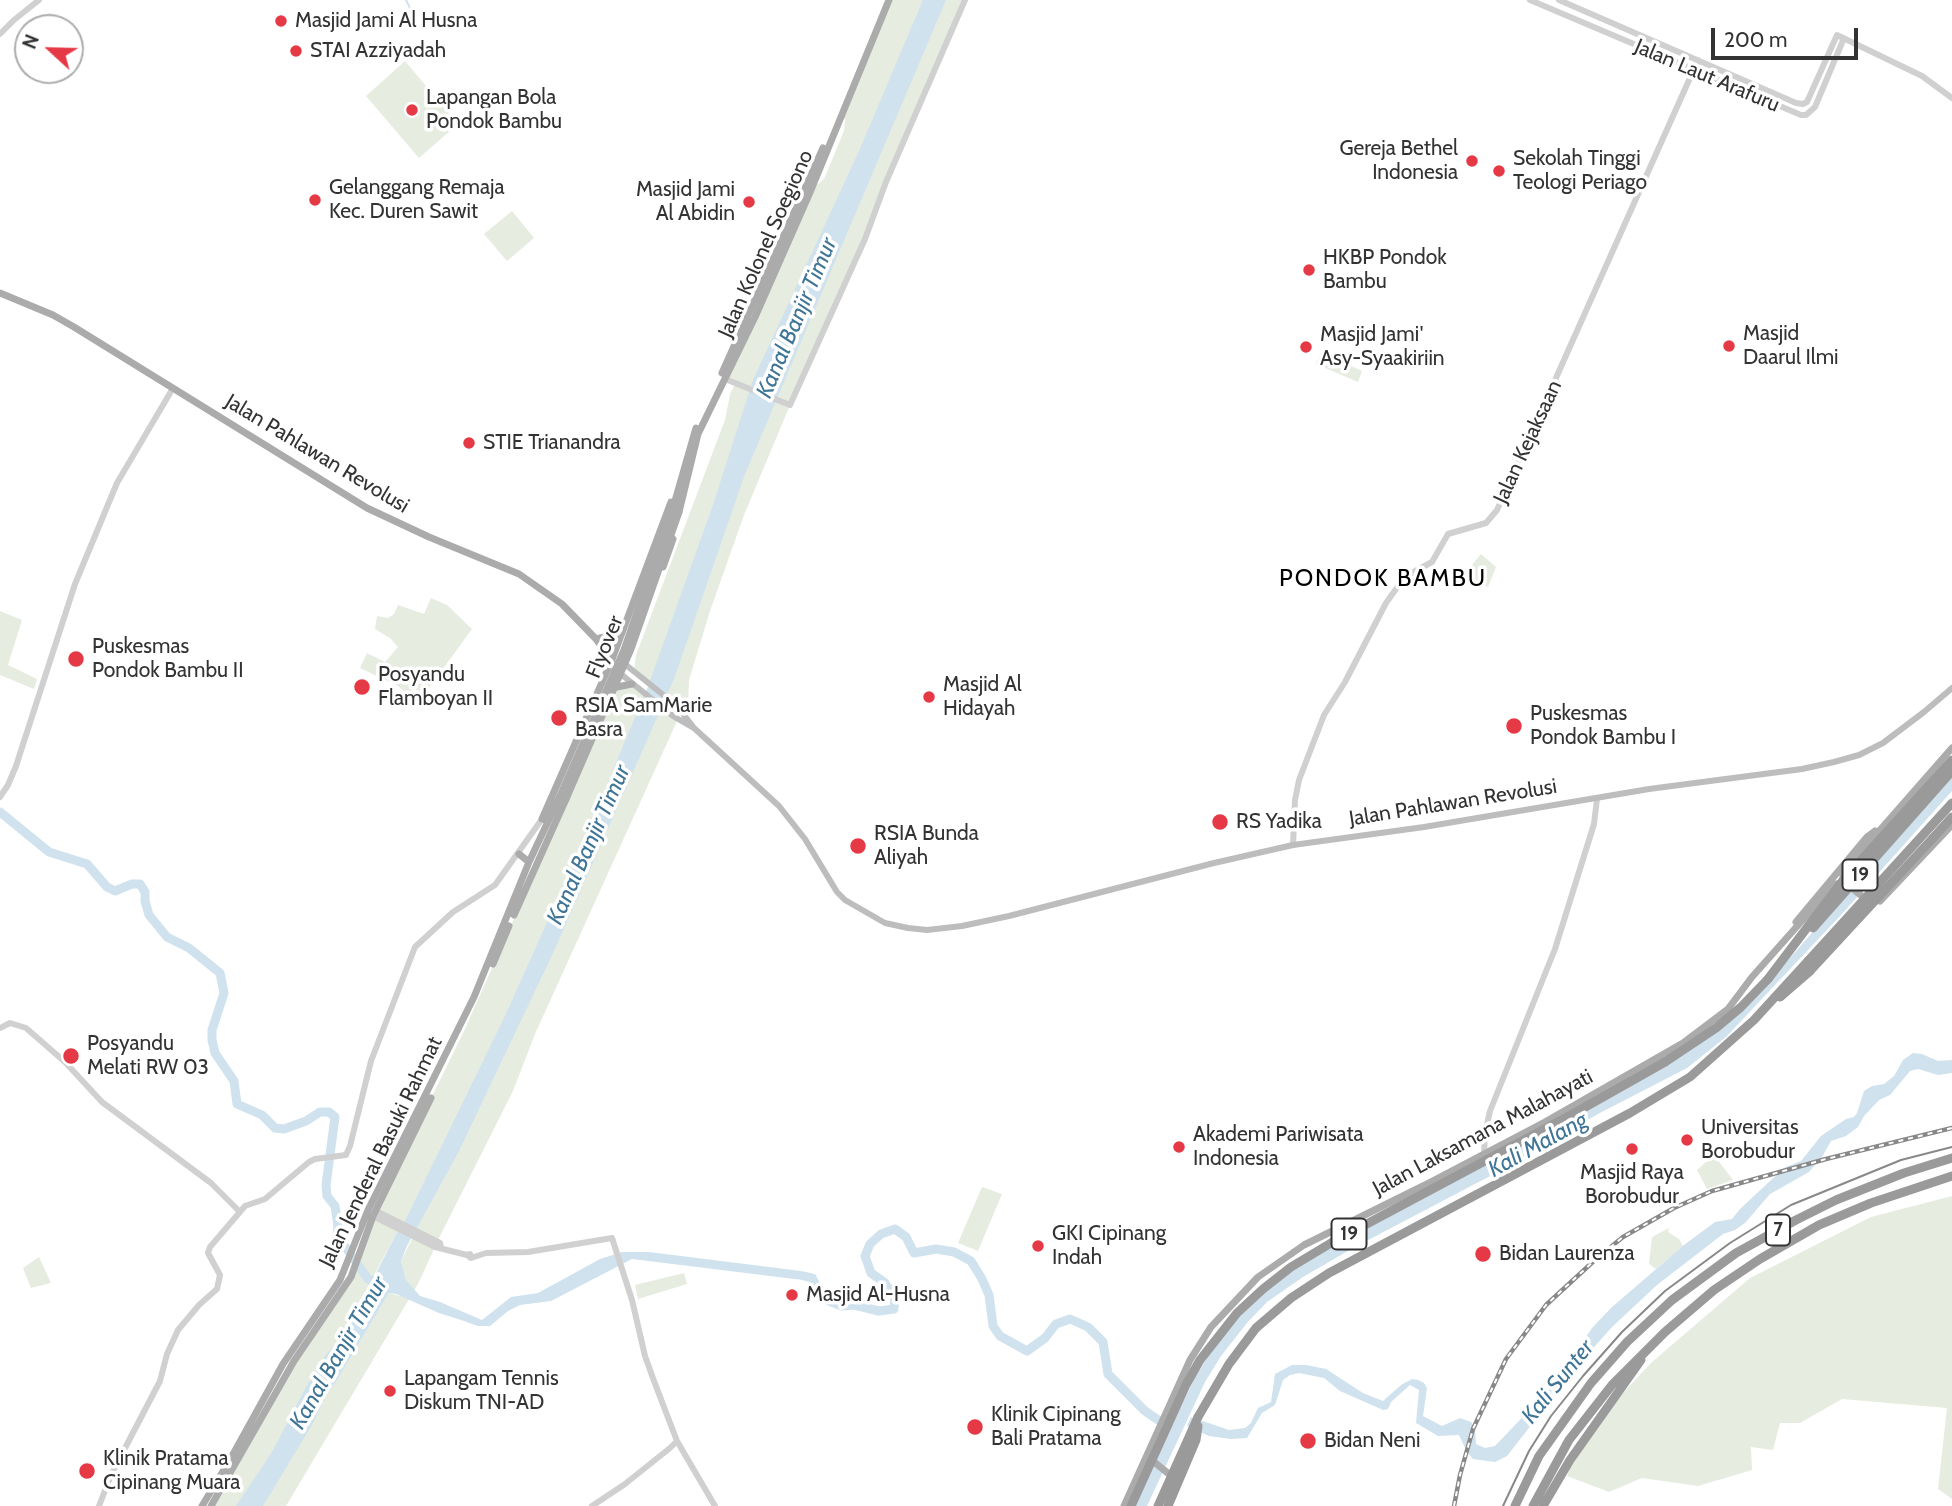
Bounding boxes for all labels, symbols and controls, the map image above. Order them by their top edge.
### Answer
place label: Masjid Jami Al Husna [295,8,477,34]
marker: Masjid Jami Al Husna [273,13,289,29]
north arrow [14,14,84,84]
scale bar [1714,14,1861,58]
text: 200 m [1724,27,1787,52]
text: N [18,31,44,52]
street label: Jalan Laut Arafuru [1631,34,1783,118]
place label: STAI Azziyadah [310,38,446,64]
marker: STAI Azziyadah [288,43,304,59]
place label: Lapangan Bola Pondok Bambu [426,85,562,135]
marker: Lapangan Bola Pondok Bambu [404,102,420,118]
place label: Gereja Bethel Indonesia [1339,136,1458,186]
street label: Jalan Kolonel Soegiono [713,146,819,342]
place label: Sekolah Tinggi Teologi Periago [1513,146,1647,196]
marker: Gereja Bethel Indonesia [1464,153,1480,169]
marker: Sekolah Tinggi Teologi Periago [1491,163,1507,179]
place label: Gelanggang Remaja Kec. Duren Sawit [329,175,504,225]
place label: Masjid Jami Al Abidin [636,177,735,227]
marker: Gelanggang Remaja Kec. Duren Sawit [307,192,323,208]
marker: Masjid Jami Al Abidin [741,194,757,210]
water label: Kanal Banjir Timur [751,234,843,402]
place label: HKBP Pondok Bambu [1323,245,1447,295]
marker: HKBP Pondok Bambu [1301,262,1317,278]
place label: Masjid Daarul Ilmi [1743,321,1839,371]
place label: Masjid Jami' Asy-Syaakiriin [1320,322,1445,372]
marker: Masjid Daarul Ilmi [1721,338,1737,354]
marker: Masjid Jami' Asy-Syaakiriin [1298,339,1314,355]
street label: Jalan Kejaksaan [1488,376,1568,508]
street label: Jalan Pahlawan Revolusi [220,389,414,519]
place label: STIE Trianandra [483,430,620,456]
marker: STIE Trianandra [461,435,477,451]
district label: PONDOK BAMBU [1280,565,1486,593]
street label: Flyover [581,612,629,682]
place label: Puskesmas Pondok Bambu II [92,634,243,684]
marker: Puskesmas Pondok Bambu II [66,649,86,669]
place label: Posyandu Flamboyan II [378,662,493,712]
place label: Masjid Al Hidayah [943,672,1022,722]
marker: Posyandu Flamboyan II [352,677,372,697]
marker: Masjid Al Hidayah [921,689,937,705]
place label: RSIA SamMarie Basra [575,693,712,743]
place label: Puskesmas Pondok Bambu I [1530,701,1676,751]
marker: RSIA SamMarie Basra [549,708,569,728]
marker: Puskesmas Pondok Bambu I [1504,716,1524,736]
water label: Kanal Banjir Timur [542,761,636,929]
street label: Jalan Pahlawan Revolusi [1347,774,1559,832]
place label: RS Yadika [1236,809,1322,835]
marker: RS Yadika [1210,812,1230,832]
place label: RSIA Bunda Aliyah [874,821,979,871]
marker: RSIA Bunda Aliyah [848,836,868,856]
road number: 19 [1842,860,1878,890]
place label: Posyandu Melati RW 03 [87,1031,209,1081]
street label: Jalan Jenderal Basuki Rahmat [314,1033,448,1271]
marker: Posyandu Melati RW 03 [61,1046,81,1066]
street label: Jalan Laksamana Malahayati [1369,1064,1597,1202]
water label: Kali Malang [1483,1106,1593,1184]
place label: Universitas Borobudur [1701,1115,1799,1165]
place label: Akademi Pariwisata Indonesia [1193,1122,1364,1172]
marker: Universitas Borobudur [1679,1132,1695,1148]
marker: Akademi Pariwisata Indonesia [1171,1139,1187,1155]
marker: Masjid Raya Borobudur [1624,1141,1640,1157]
place label: Masjid Raya Borobudur [1580,1160,1684,1210]
road number: 7 [1766,1214,1790,1246]
road number: 19 [1332,1218,1366,1250]
place label: GKI Cipinang Indah [1052,1221,1166,1271]
marker: GKI Cipinang Indah [1030,1238,1046,1254]
place label: Bidan Laurenza [1499,1241,1634,1267]
marker: Bidan Laurenza [1473,1244,1493,1264]
water label: Kanal Banjir Timur [284,1272,394,1434]
place label: Masjid Al-Husna [806,1282,950,1308]
marker: Masjid Al-Husna [784,1287,800,1303]
water label: Kali Sunter [1516,1335,1600,1429]
place label: Lapangam Tennis Diskum TNI-AD [404,1366,559,1416]
marker: Lapangam Tennis Diskum TNI-AD [382,1383,398,1399]
place label: Klinik Cipinang Bali Pratama [991,1402,1121,1452]
marker: Klinik Cipinang Bali Pratama [965,1417,985,1437]
place label: Bidan Neni [1324,1428,1420,1454]
marker: Bidan Neni [1298,1431,1318,1451]
place label: Klinik Pratama Cipinang Muara [103,1446,240,1496]
marker: Klinik Pratama Cipinang Muara [77,1461,97,1481]

